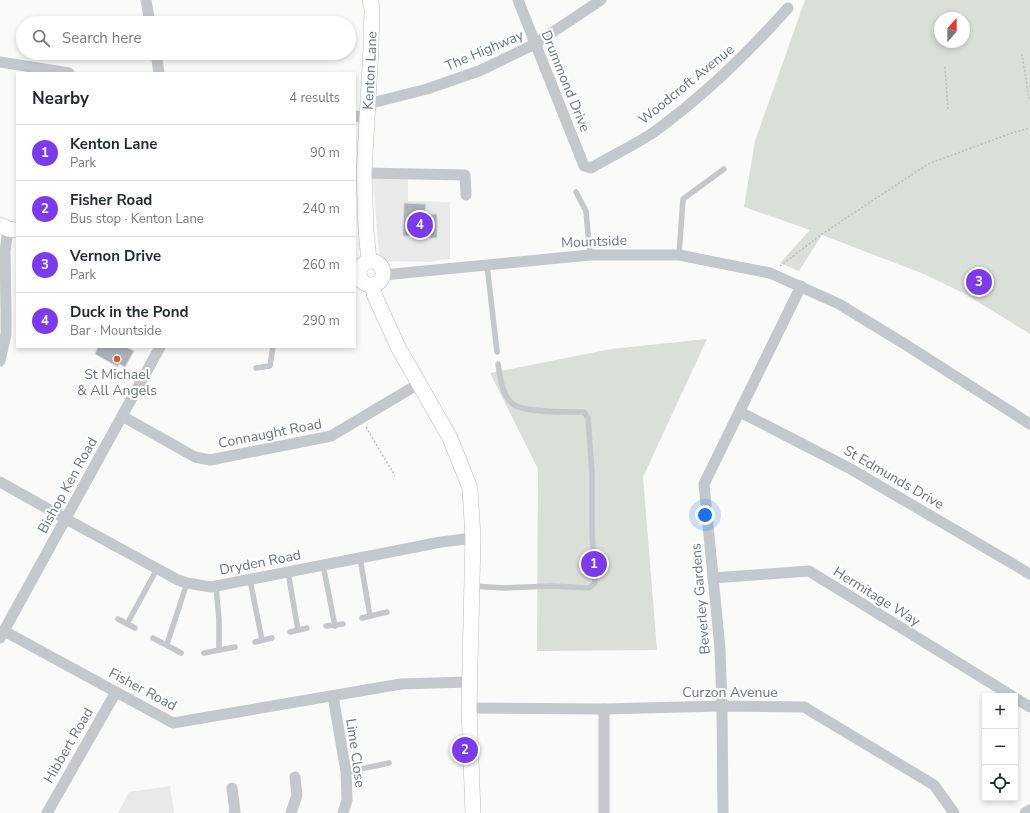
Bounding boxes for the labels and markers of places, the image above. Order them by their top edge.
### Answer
pin: 4 [407,210,433,240]
pin: 3 [966,267,992,297]
marker: St Michael & All Angels [112,354,122,364]
place label: St Michael & All Angels [77,365,157,400]
pin: 1 [581,549,607,579]
pin: 2 [452,735,478,765]

